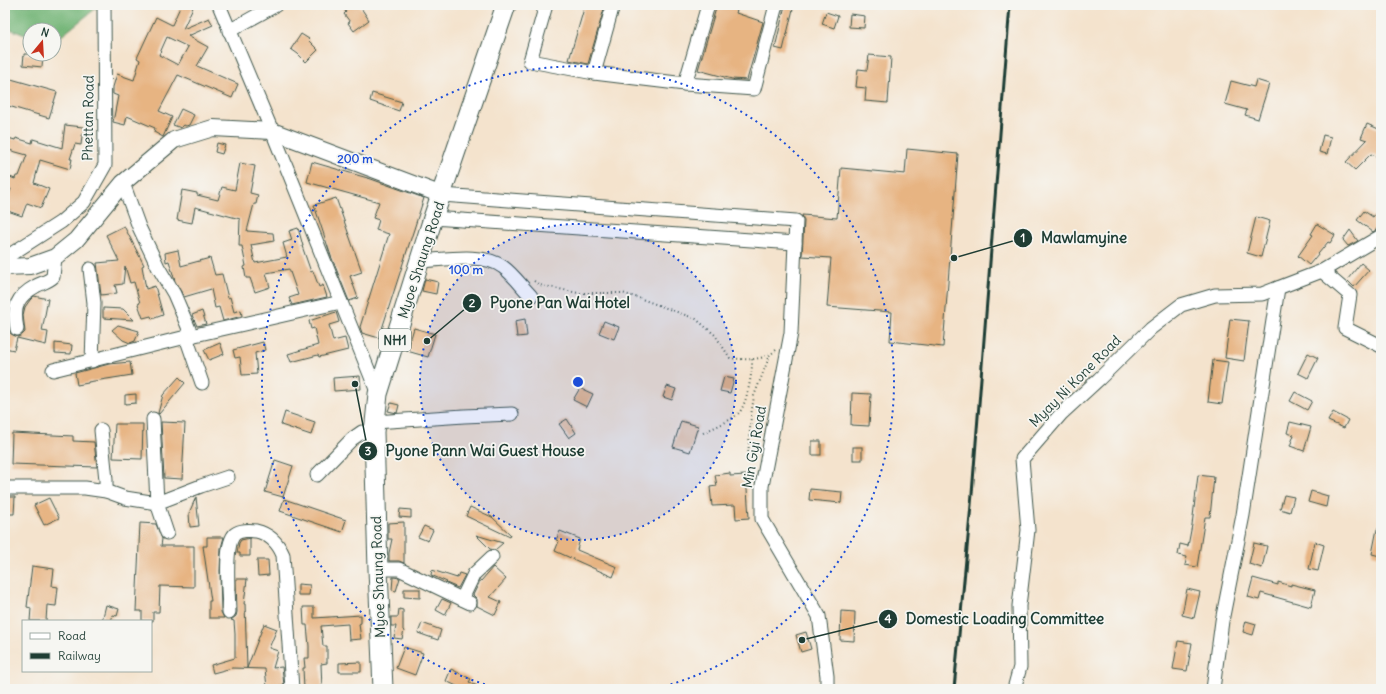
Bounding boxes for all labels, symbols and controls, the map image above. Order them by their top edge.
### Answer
north arrow [22,22,62,62]
text: N [39,25,51,40]
street label: Phettan Road [78,75,98,161]
text: 200 m [337,151,373,166]
street label: Myoe Shaung Road [394,199,448,321]
callout: Mawlamyine [1013,224,1135,251]
text: Mawlamyine [1041,228,1127,248]
text: 1 [1021,230,1025,245]
text: 100 m [449,262,483,277]
callout: Pyone Pan Wai Hotel [462,290,638,317]
text: Pyone Pan Wai Hotel [490,293,630,313]
text: 2 [469,295,476,310]
road number: NH1 [379,329,411,351]
street label: Myay Ni Kone Road [1025,331,1125,431]
centre of rings [571,375,585,389]
street label: Min Gyi Road [738,404,770,490]
callout: Pyone Pann Wai Guest House [358,438,593,465]
text: Pyone Pann Wai Guest House [385,441,585,461]
text: 3 [365,443,372,458]
street label: Myoe Shaung Road [367,516,389,638]
callout: Domestic Loading Committee [878,605,1112,632]
text: Domestic Loading Committee [906,609,1104,629]
text: 4 [885,611,892,626]
legend [22,620,152,672]
text: Road [58,628,86,643]
text: Railway [58,648,101,663]

